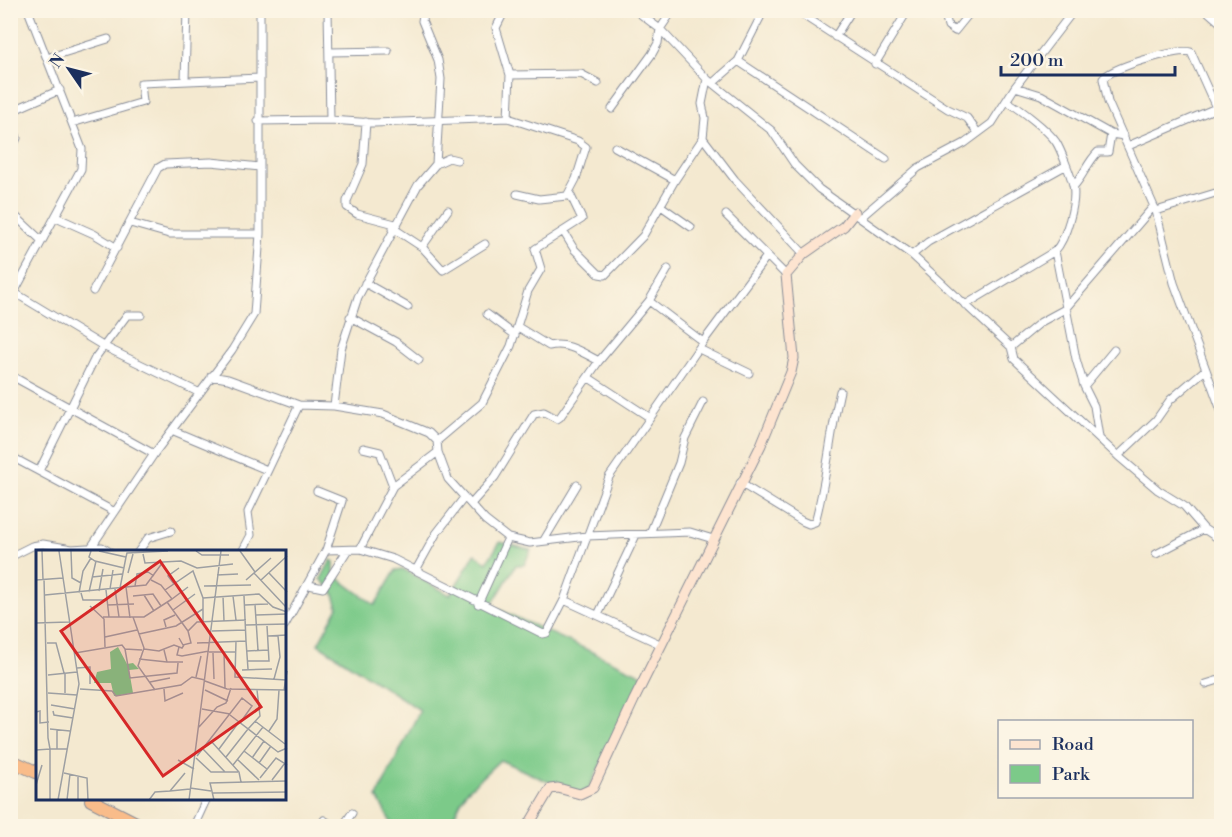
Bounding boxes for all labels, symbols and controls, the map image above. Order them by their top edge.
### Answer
north arrow [39,39,99,99]
scale bar [1001,39,1175,77]
text: 200 m [1010,49,1064,72]
text: N [46,50,70,72]
inset map [36,550,286,801]
legend [998,720,1193,798]
text: Road [1052,733,1095,756]
text: Park [1052,763,1091,786]

